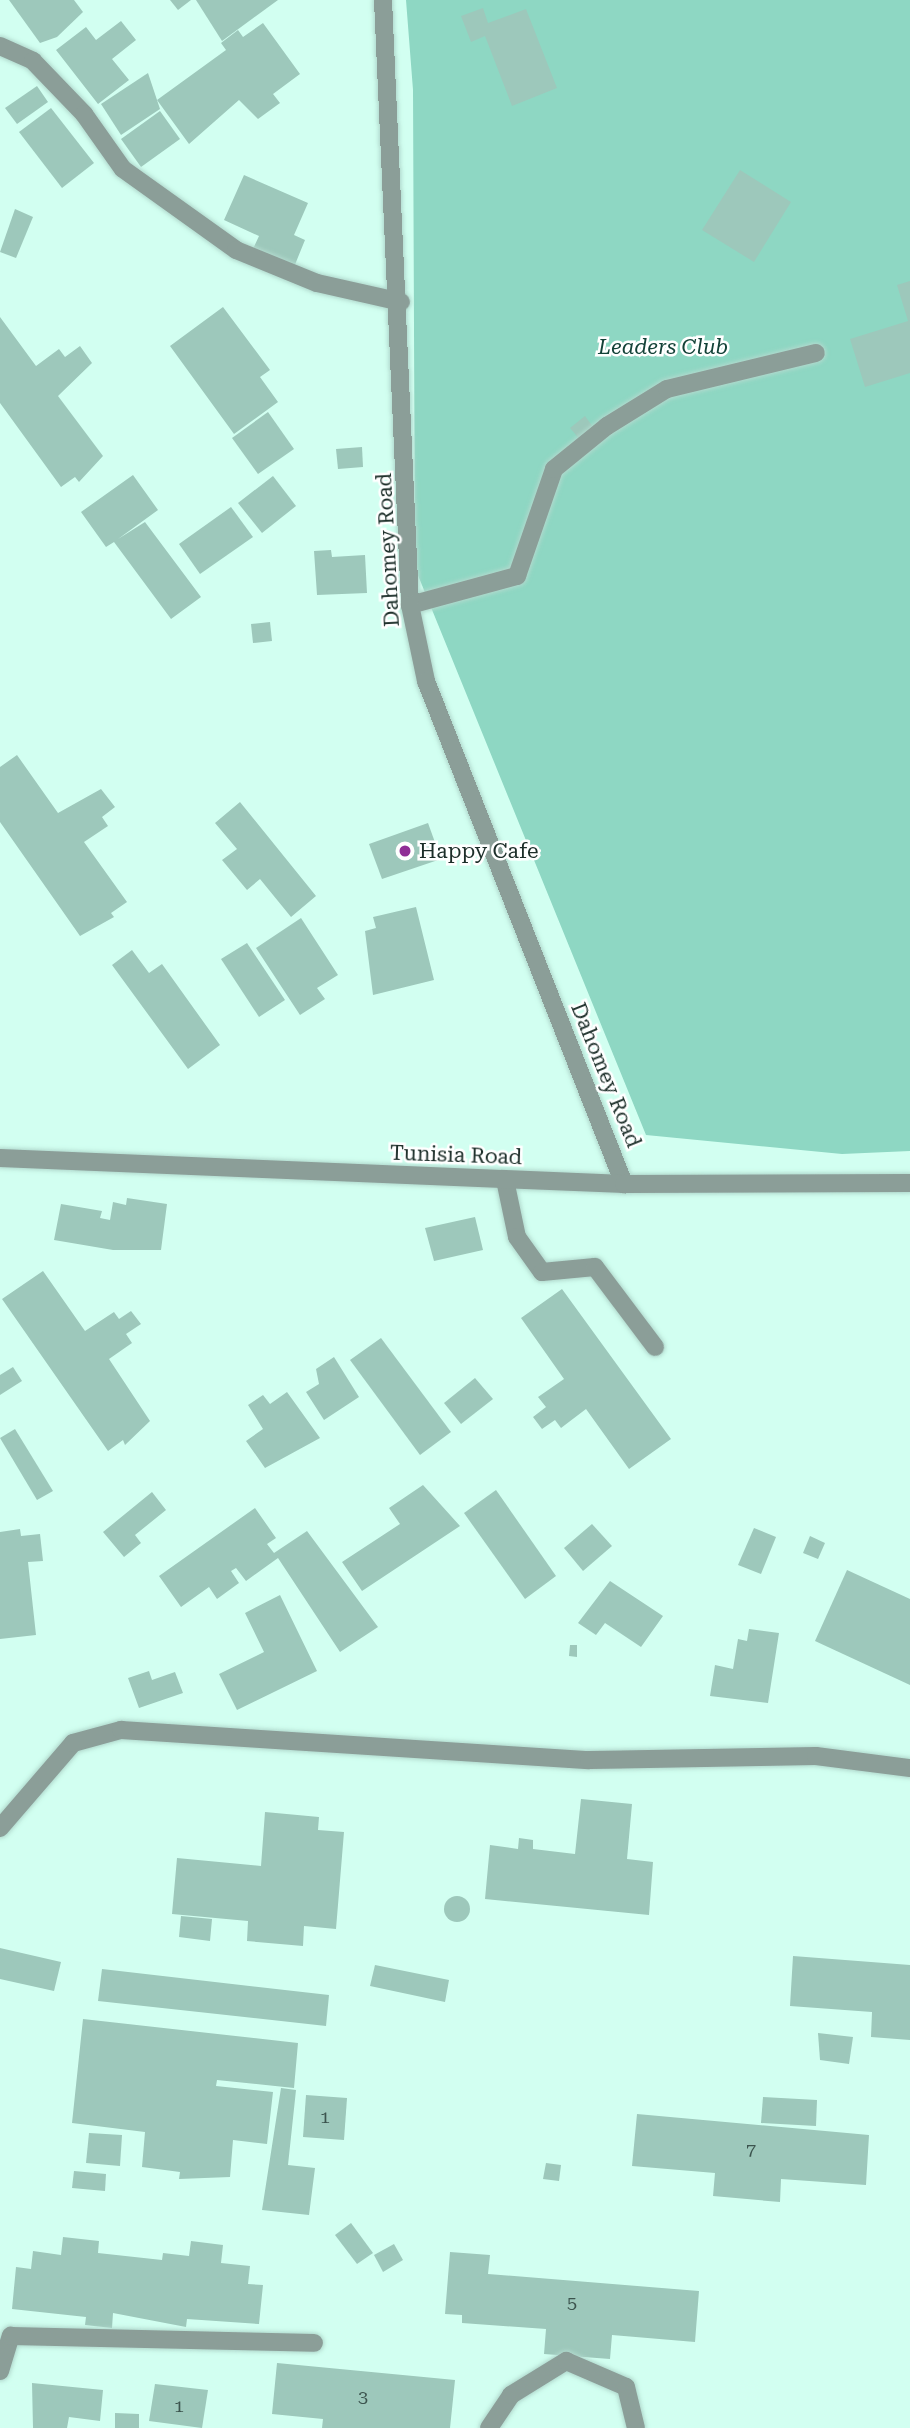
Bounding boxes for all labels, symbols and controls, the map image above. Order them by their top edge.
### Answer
park label: Leaders Club [598,334,728,360]
street label: Dahomey Road [371,473,405,627]
place label: Happy Cafe [419,838,539,864]
marker: Happy Cafe [397,843,413,859]
street label: Dahomey Road [565,999,647,1151]
street label: Tunisia Road [389,1140,523,1170]
house number: 1 [320,2106,330,2128]
house number: 7 [746,2139,756,2161]
house number: 5 [567,2292,577,2314]
house number: 3 [358,2386,368,2408]
house number: 1 [174,2395,184,2417]

